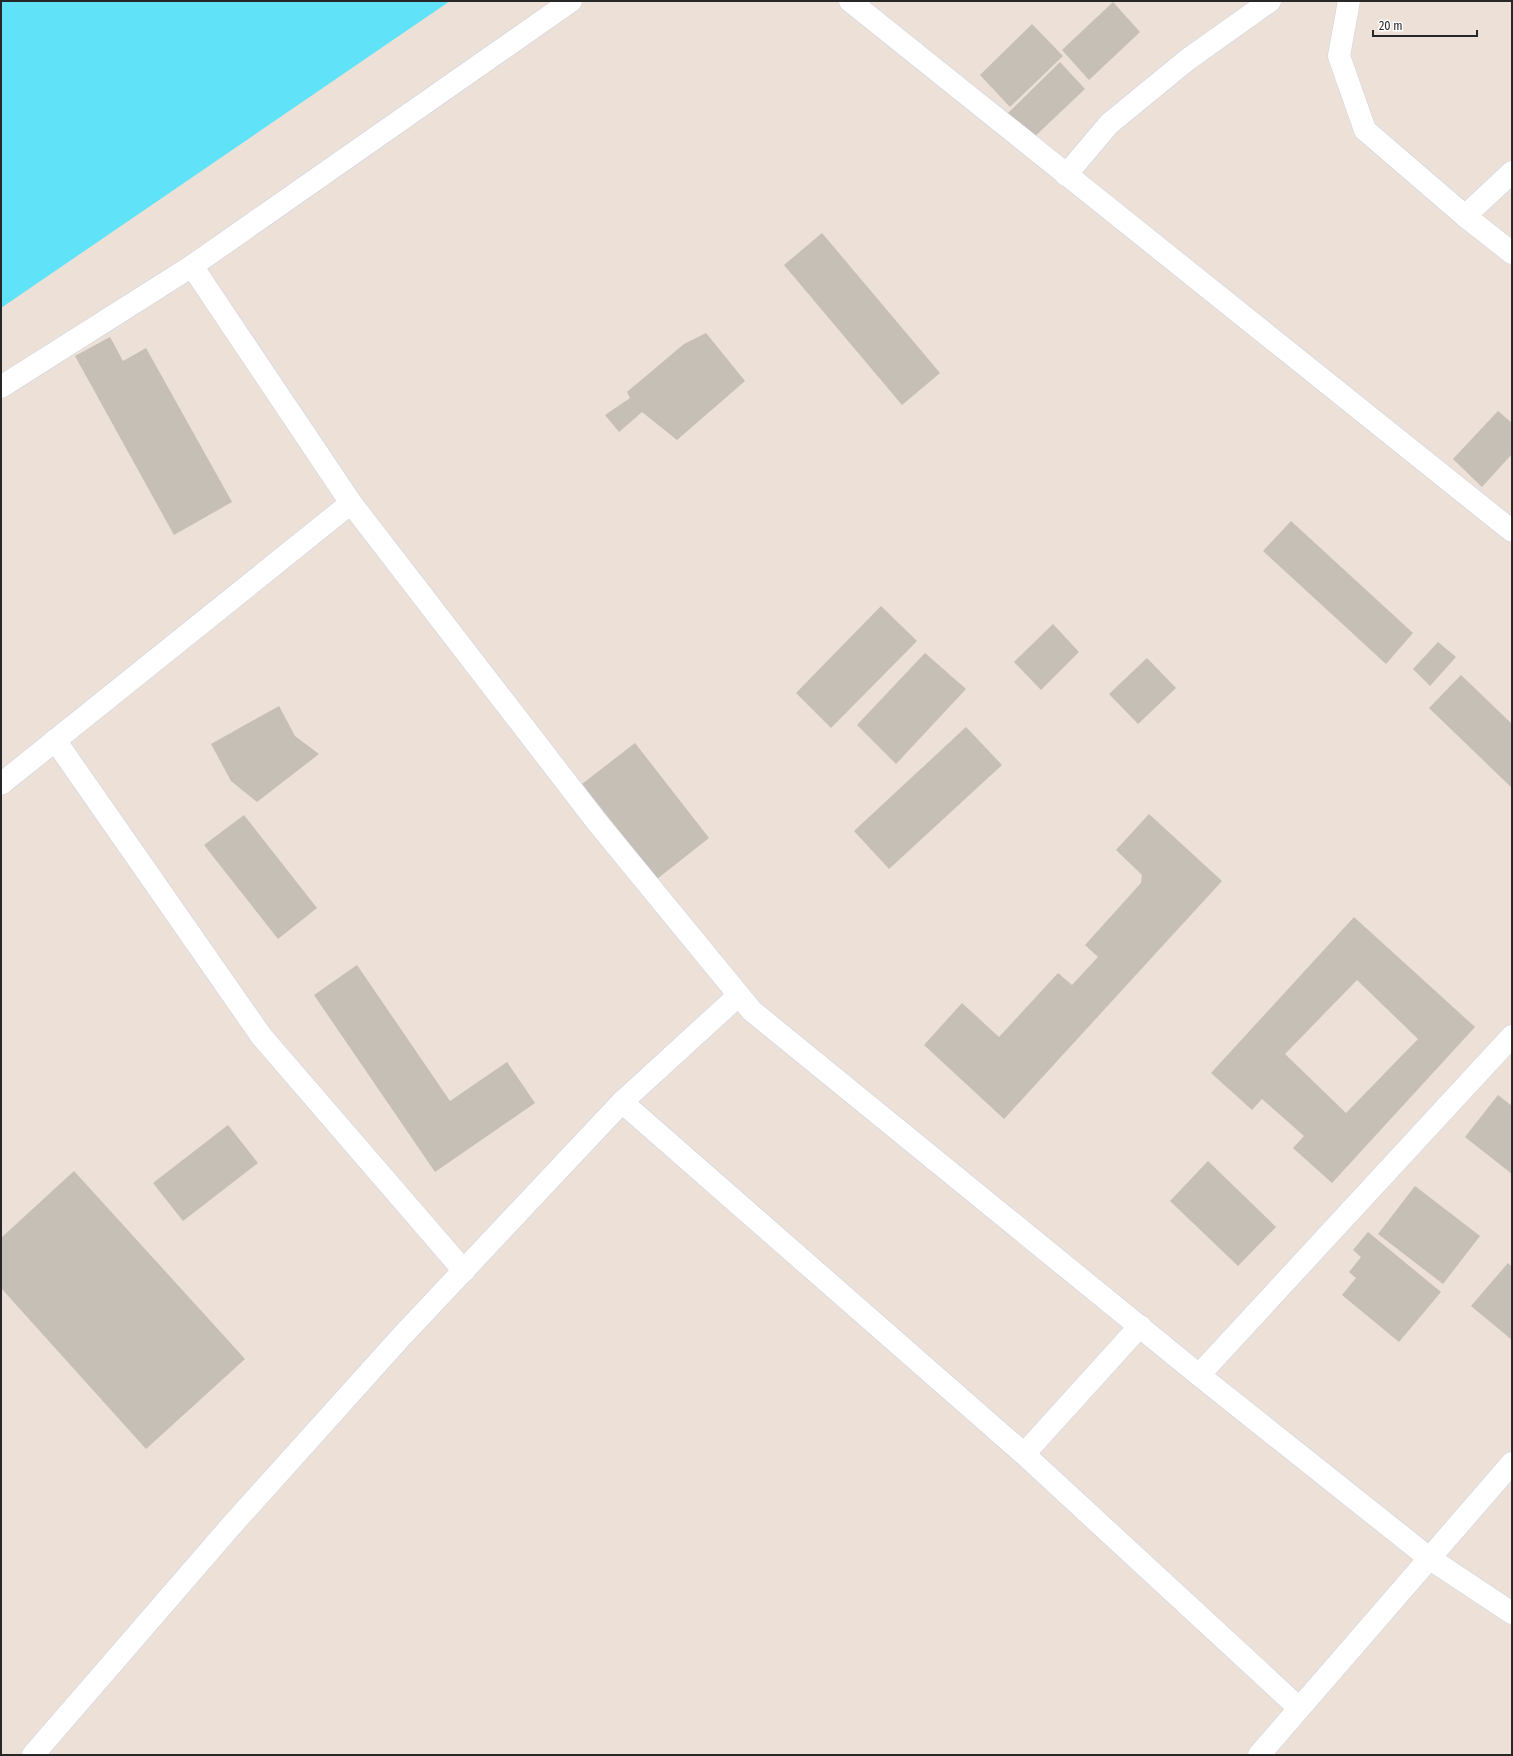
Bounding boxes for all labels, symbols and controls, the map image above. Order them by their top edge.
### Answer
scale bar [1373,12,1477,38]
text: 20 m [1379,19,1403,33]

